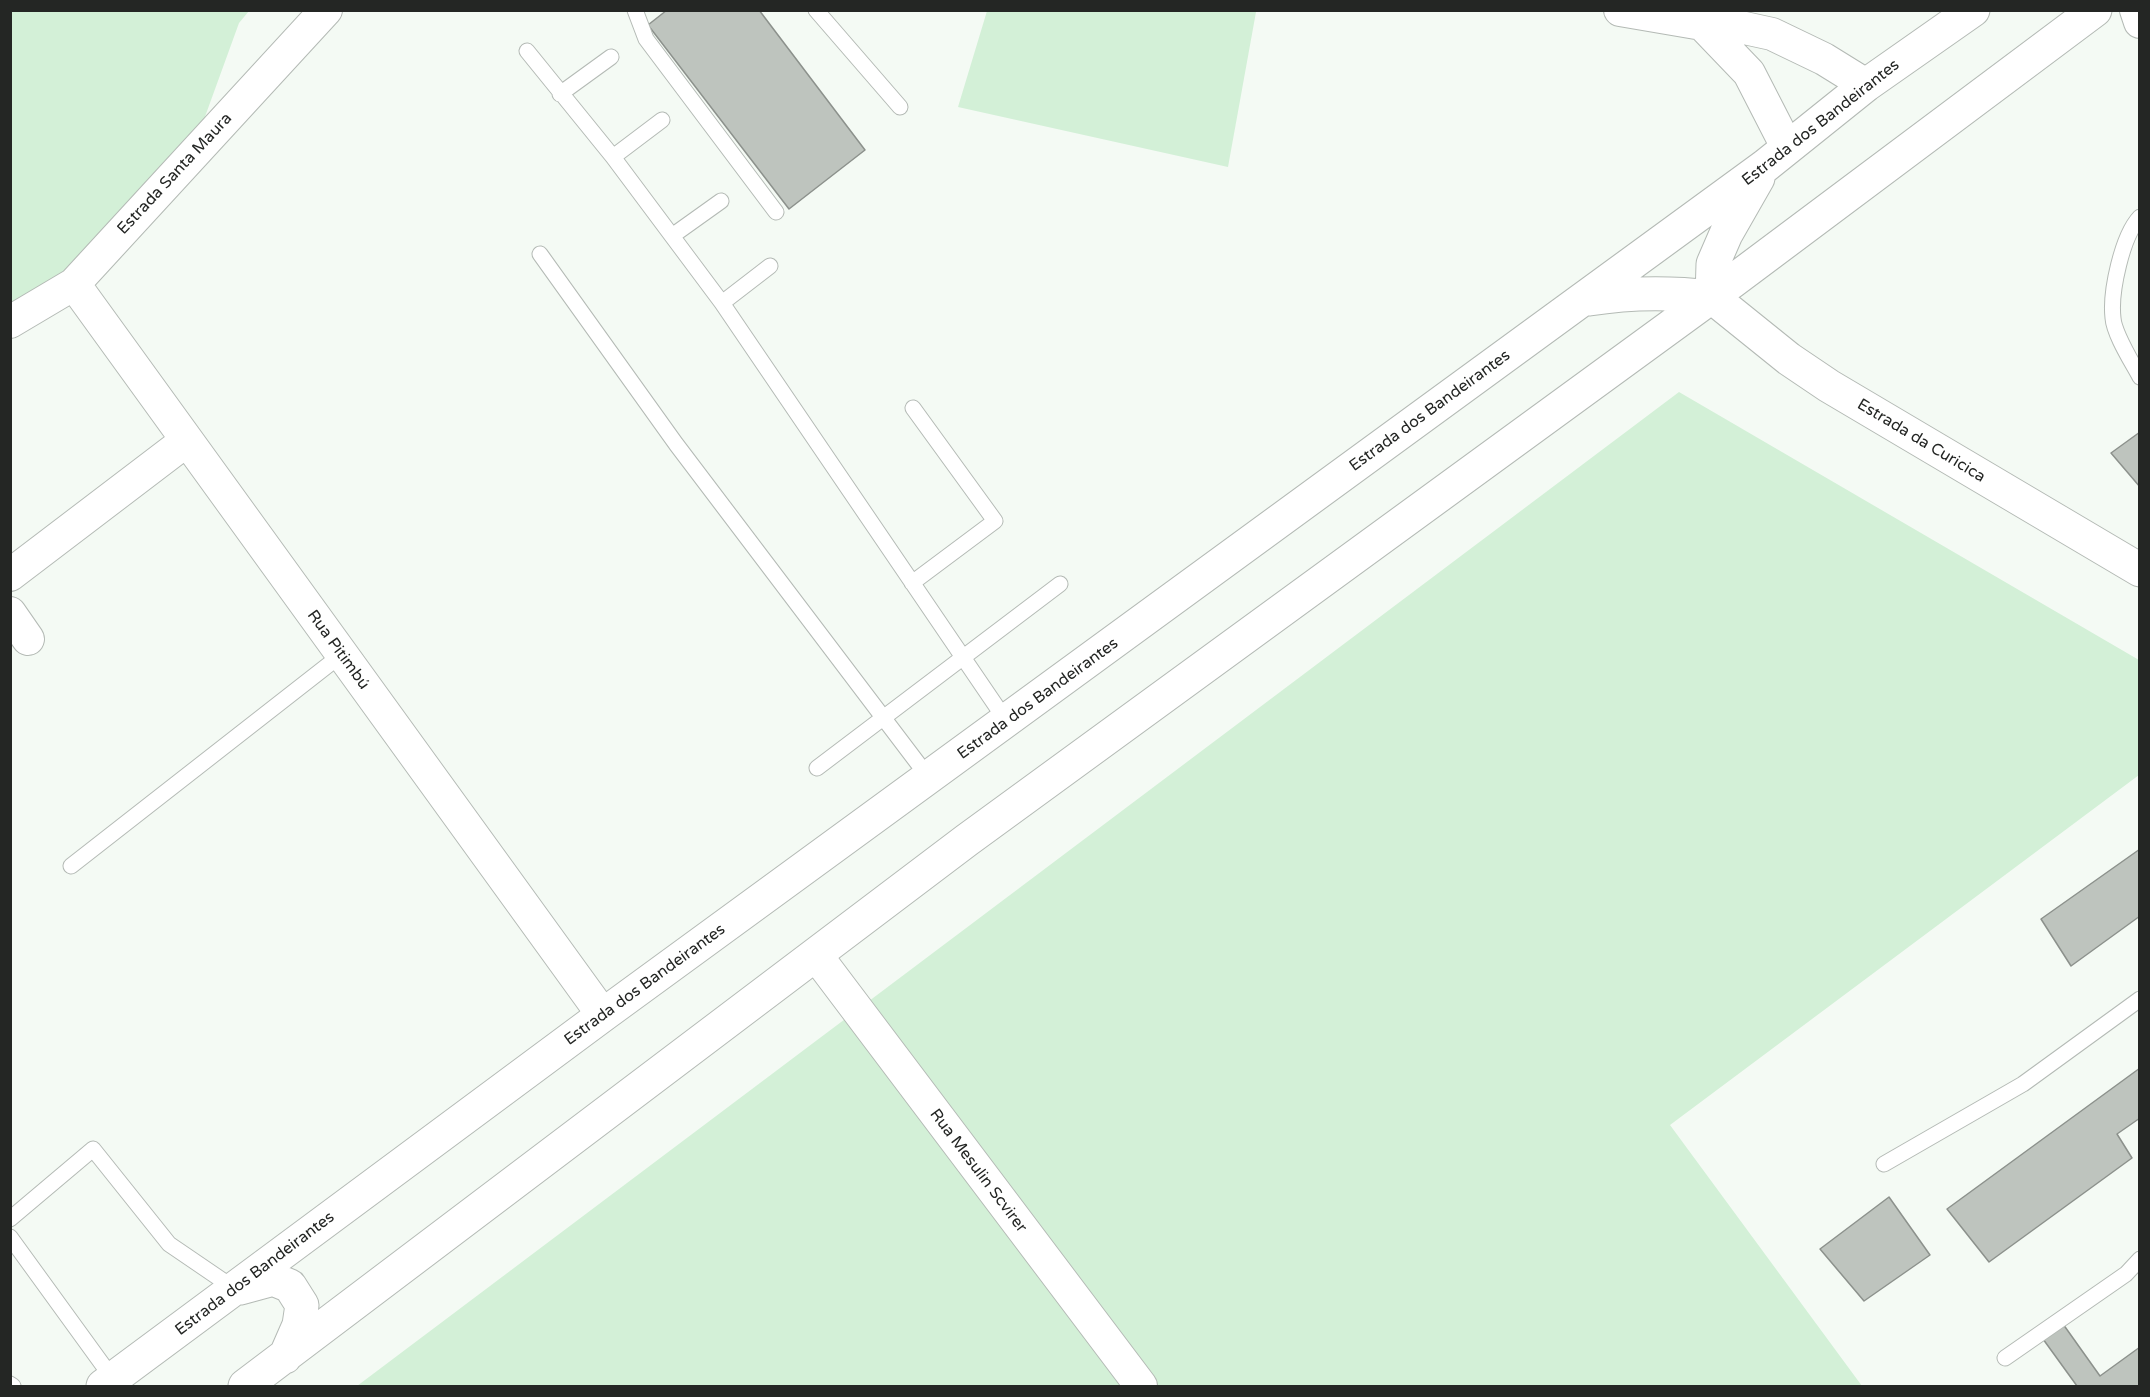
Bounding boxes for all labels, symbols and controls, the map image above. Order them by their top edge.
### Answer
street label: Estrada dos Bandeirantes [1739,56,1903,190]
street label: Estrada Santa Maura [114,109,236,239]
street label: Estrada dos Bandeirantes [1346,346,1514,476]
street label: Estrada da Curicica [1853,395,1989,487]
street label: Rua Pitimbú [303,607,373,693]
street label: Estrada dos Bandeirantes [954,634,1122,764]
street label: Estrada dos Bandeirantes [561,920,729,1050]
street label: Rua Mesulin Scvirer [925,1105,1031,1237]
street label: Estrada dos Bandeirantes [172,1208,338,1340]

